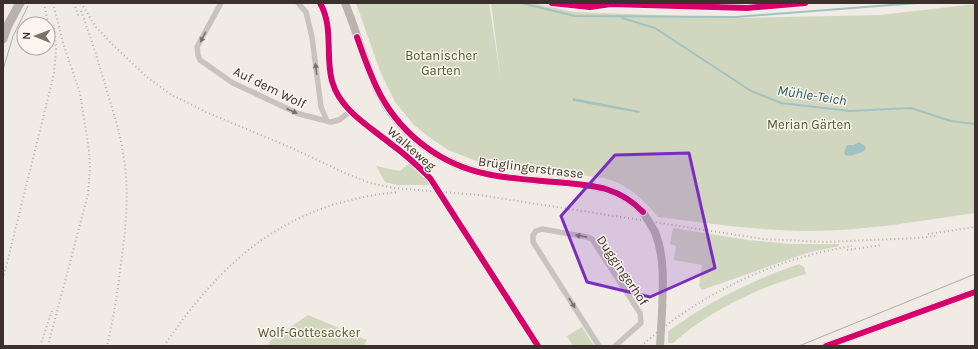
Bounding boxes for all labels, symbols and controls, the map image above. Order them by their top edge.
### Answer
north arrow [16,16,56,56]
one-way arrow [199,31,206,43]
text: N [20,32,33,40]
park label: Botanischer Garten [405,48,477,78]
street label: Auf dem Wolf [231,63,309,112]
one-way arrow [313,63,319,75]
water label: Mühle-Teich [776,82,848,109]
one-way arrow [286,108,298,114]
park label: Merian Gärten [767,117,851,132]
street label: Walkeweg [384,123,440,174]
street label: Brüglingerstrasse [477,154,585,181]
one-way arrow [575,233,588,239]
street label: Duggingerhof [594,233,652,308]
one-way arrow [568,297,575,309]
park label: Wolf-Gottesacker [258,325,360,340]

